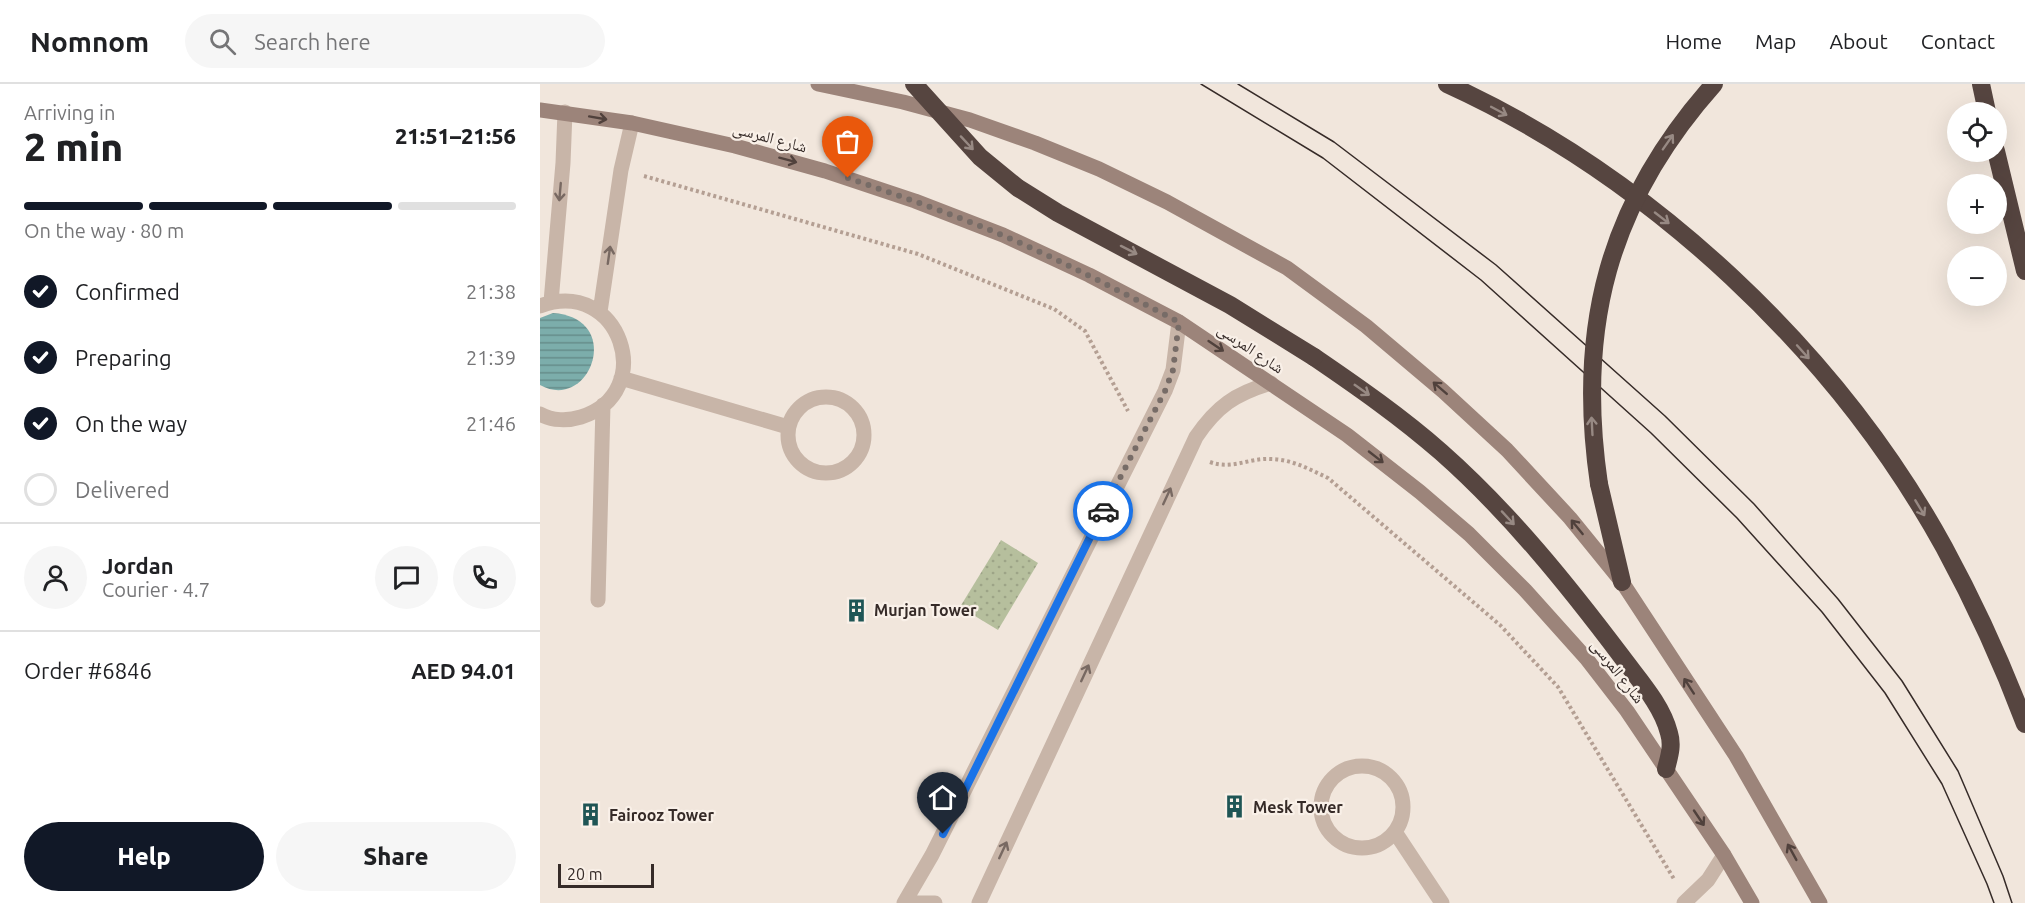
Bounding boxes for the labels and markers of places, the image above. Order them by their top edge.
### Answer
pin [822,116,873,178]
building icon: Murjan Tower [843,597,869,623]
place label: Murjan Tower [874,601,977,619]
pin [917,772,968,834]
building icon: Mesk Tower [1222,794,1248,820]
place label: Mesk Tower [1253,798,1343,816]
building icon: Fairooz Tower [578,802,604,828]
place label: Fairooz Tower [609,806,714,824]

